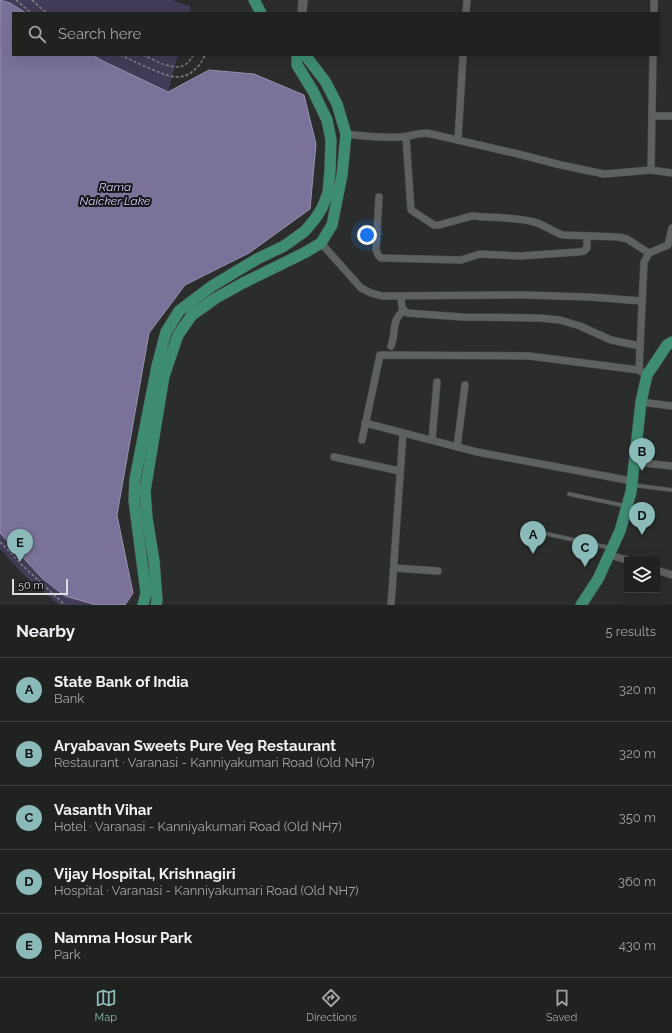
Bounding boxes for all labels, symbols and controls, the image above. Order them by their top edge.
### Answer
search box [12,12,660,56]
icon: search [26,23,48,45]
text: Search here [58,25,141,43]
water label: Rama Naicker Lake [80,180,151,208]
your location [357,225,377,245]
pin: B [629,438,655,471]
pin: D [629,502,655,535]
pin: A [520,521,546,554]
pin: E [7,529,33,562]
pin: C [572,534,598,567]
map controls [624,557,660,593]
button: layers [624,557,660,593]
scale bar [12,577,68,596]
text: 50 m [18,579,44,592]
text: Nearby [16,621,75,641]
text: 5 results [605,624,656,639]
text: State Bank of India [54,673,189,691]
text: A [25,682,33,697]
text: 320 m [619,682,656,697]
text: Bank [54,691,84,706]
text: Aryabavan Sweets Pure Veg Restaurant [54,737,336,755]
text: B [25,746,33,761]
text: 320 m [619,746,656,761]
text: Restaurant · Varanasi - Kanniyakumari Road (Old NH7) [54,755,375,770]
text: Vasanth Vihar [54,801,152,819]
text: C [25,810,33,825]
text: 350 m [619,810,656,825]
text: Hotel · Varanasi - Kanniyakumari Road (Old NH7) [54,819,342,834]
text: Vijay Hospital, Krishnagiri [54,865,236,883]
text: D [24,874,34,889]
text: 360 m [618,874,656,889]
text: Hospital · Varanasi - Kanniyakumari Road (Old NH7) [54,883,359,898]
text: Namma Hosur Park [54,929,192,947]
text: E [25,938,33,953]
text: 430 m [619,938,656,953]
text: Park [54,947,81,962]
tab: Map [95,987,117,1024]
tab: Directions [306,987,357,1024]
tab: Saved [546,987,577,1024]

